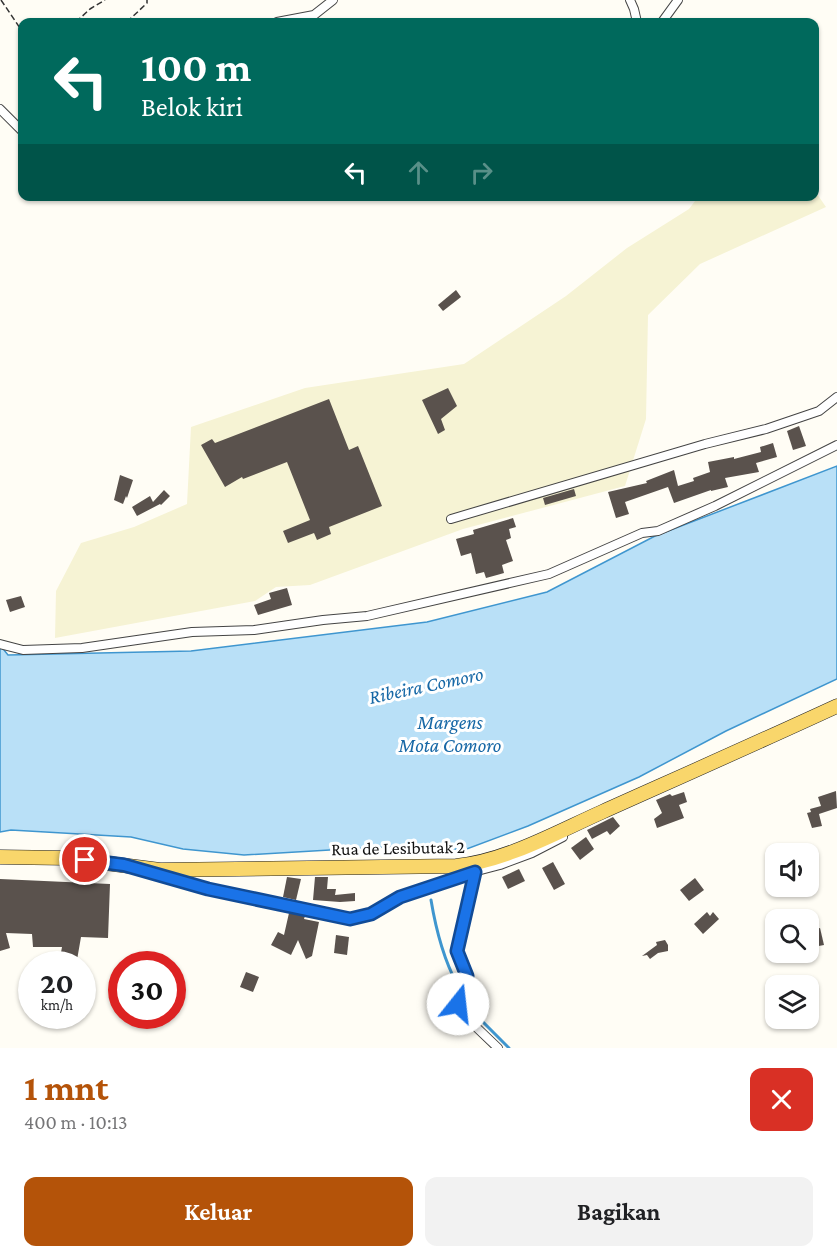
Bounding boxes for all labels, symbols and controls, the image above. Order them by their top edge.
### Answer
icon: left [42,42,120,120]
text: 100 m [141,43,251,90]
text: Belok kiri [141,92,243,122]
icon: left [339,156,372,189]
icon: ahead [402,156,435,189]
icon: right [465,156,498,189]
water label: Ribeira Comoro [367,662,485,708]
water label: Margens Mota Comoro [398,711,501,756]
pin [59,834,110,885]
street label: Rua de Lesibutak 2 [331,837,465,859]
icon: arrive [68,843,101,876]
map controls [765,843,819,1029]
button: sound [765,843,819,897]
button: search [765,909,819,963]
speed limit sign: 30 [108,951,186,1029]
text: 20 [40,966,74,999]
position arrow [426,972,490,1036]
button: layers [765,975,819,1029]
text: km/h [41,997,73,1013]
text: 1 mnt [24,1068,109,1108]
button: close [750,1068,813,1131]
text: 400 m · 10:13 [24,1111,128,1133]
button: Keluar [24,1177,413,1246]
button: Bagikan [425,1177,813,1246]

